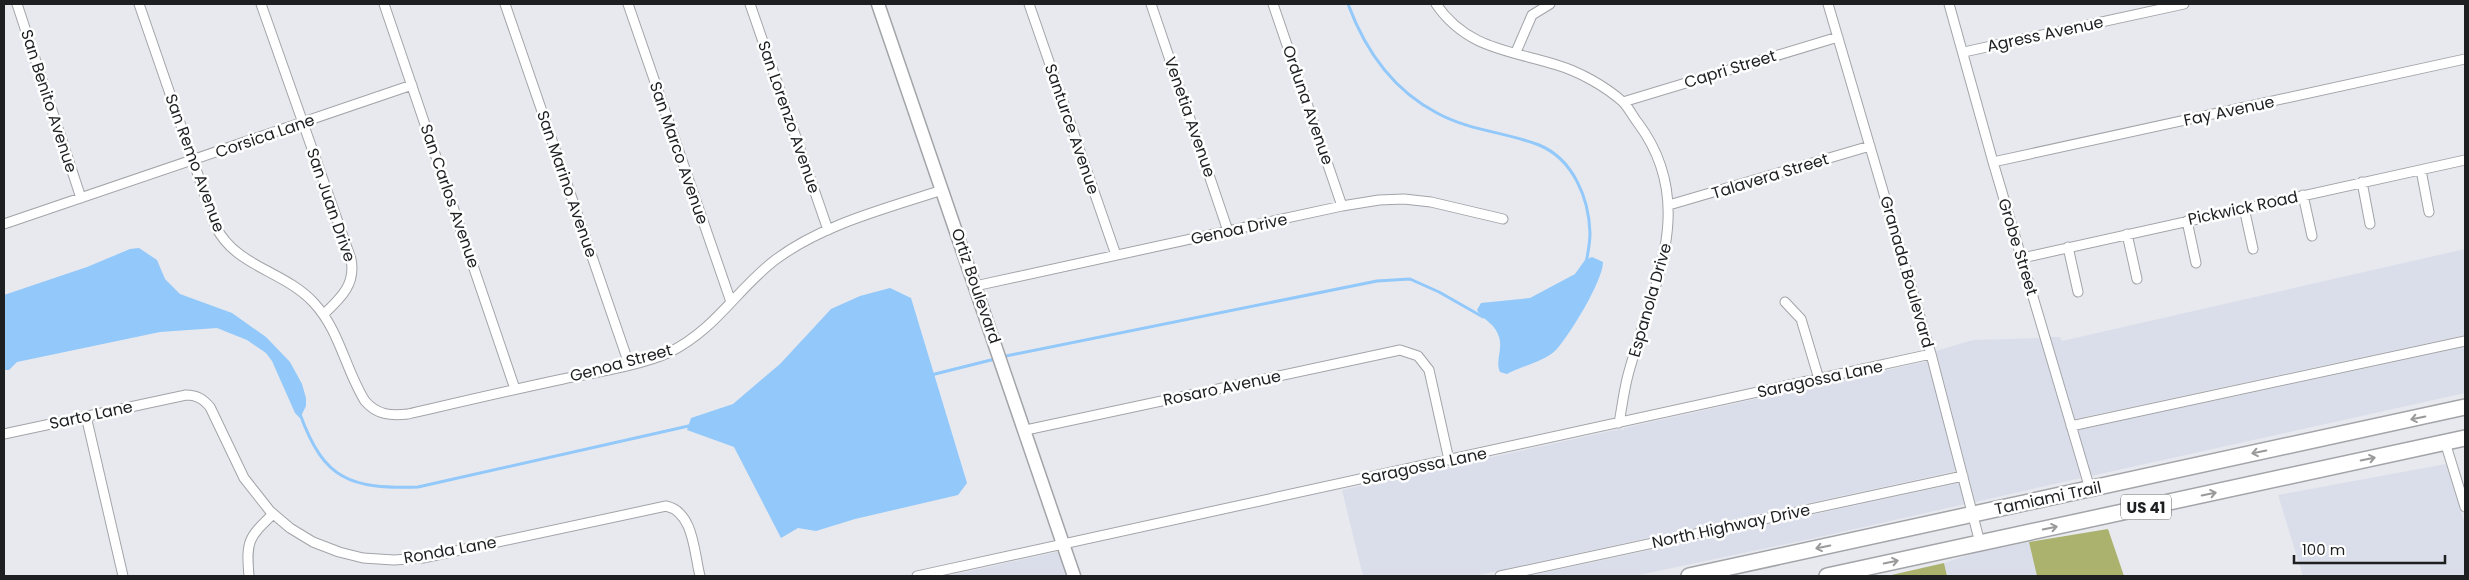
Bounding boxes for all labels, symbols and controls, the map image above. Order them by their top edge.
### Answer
street label: Agress Avenue [1985,10,2105,58]
street label: San Benito Avenue [15,27,83,175]
street label: San Lorenzo Avenue [752,38,826,196]
street label: Orduna Avenue [1277,42,1339,168]
street label: Capri Street [1681,44,1779,94]
street label: Venetia Avenue [1159,54,1221,180]
street label: Santurce Avenue [1039,61,1105,197]
street label: San Marco Avenue [644,79,714,228]
street label: Fay Avenue [2181,90,2277,132]
street label: San Remo Avenue [159,91,231,235]
street label: San Marino Avenue [531,107,603,261]
street label: Corsica Lane [212,108,318,164]
street label: San Carlos Avenue [415,121,485,271]
street label: San Juan Drive [301,145,361,265]
street label: Talavera Street [1709,147,1831,205]
street label: Pickwick Road [2186,185,2300,231]
street label: Granada Boulevard [1874,193,1940,351]
street label: Grobe Street [1992,196,2044,299]
street label: Genoa Drive [1189,208,1289,250]
street label: Ortiz Boulevard [945,225,1007,347]
street label: Espanola Drive [1623,240,1677,360]
street label: Genoa Street [567,338,675,388]
street label: Saragossa Lane [1755,354,1885,404]
street label: Rosaro Avenue [1161,364,1283,412]
street label: Sarto Lane [47,395,135,435]
one-way arrow [2410,414,2426,423]
street label: Saragossa Lane [1359,441,1489,491]
one-way arrow [2251,448,2267,457]
one-way arrow [2359,454,2375,463]
street label: Tamiami Trail [1992,475,2104,521]
one-way arrow [2201,488,2217,498]
road number: US 41 [2121,494,2171,520]
street label: North Highway Drive [1650,498,1812,554]
one-way arrow [2042,523,2058,532]
street label: Ronda Lane [402,531,498,569]
scale bar [2294,532,2445,564]
text: 100 m [2302,539,2345,560]
one-way arrow [1815,543,1831,552]
one-way arrow [1883,557,1899,566]

